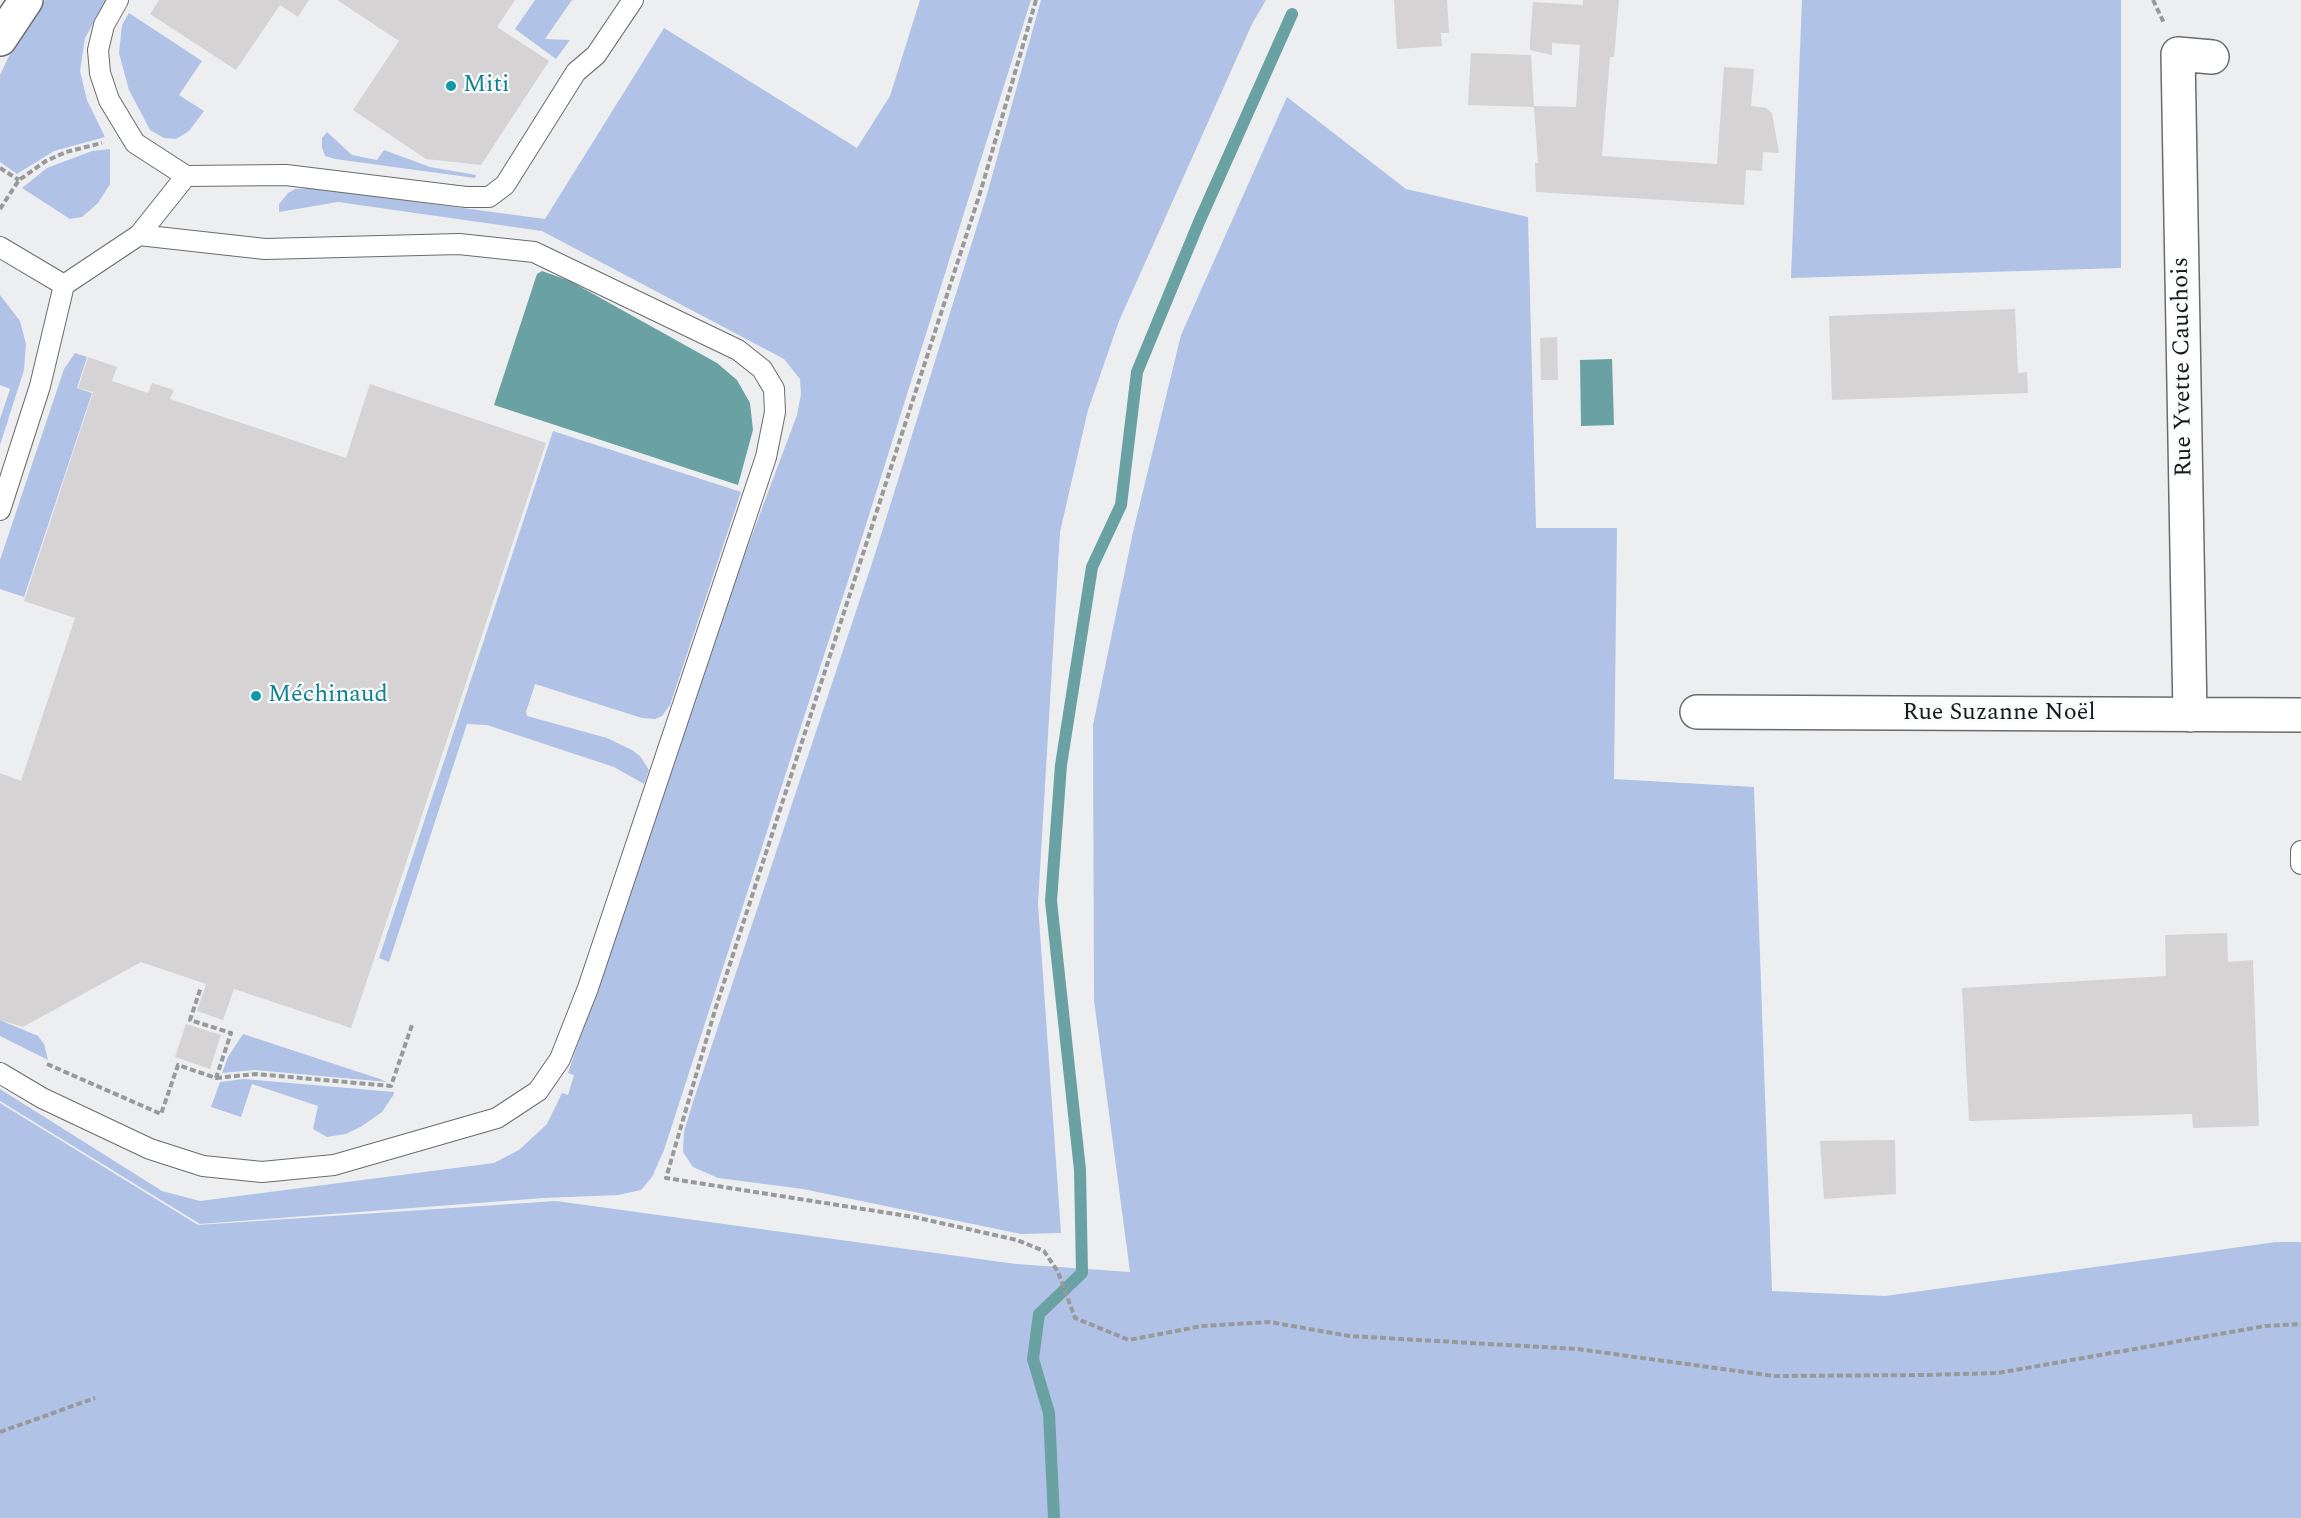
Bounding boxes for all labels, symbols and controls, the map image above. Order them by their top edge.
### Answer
place label: Miti [463,72,510,100]
marker: Miti [444,79,458,93]
street label: Rue Yvette Cauchois [2168,257,2200,477]
place label: Méchinaud [268,682,388,710]
marker: Méchinaud [249,689,263,703]
street label: Rue Suzanne Noël [1903,700,2095,728]

